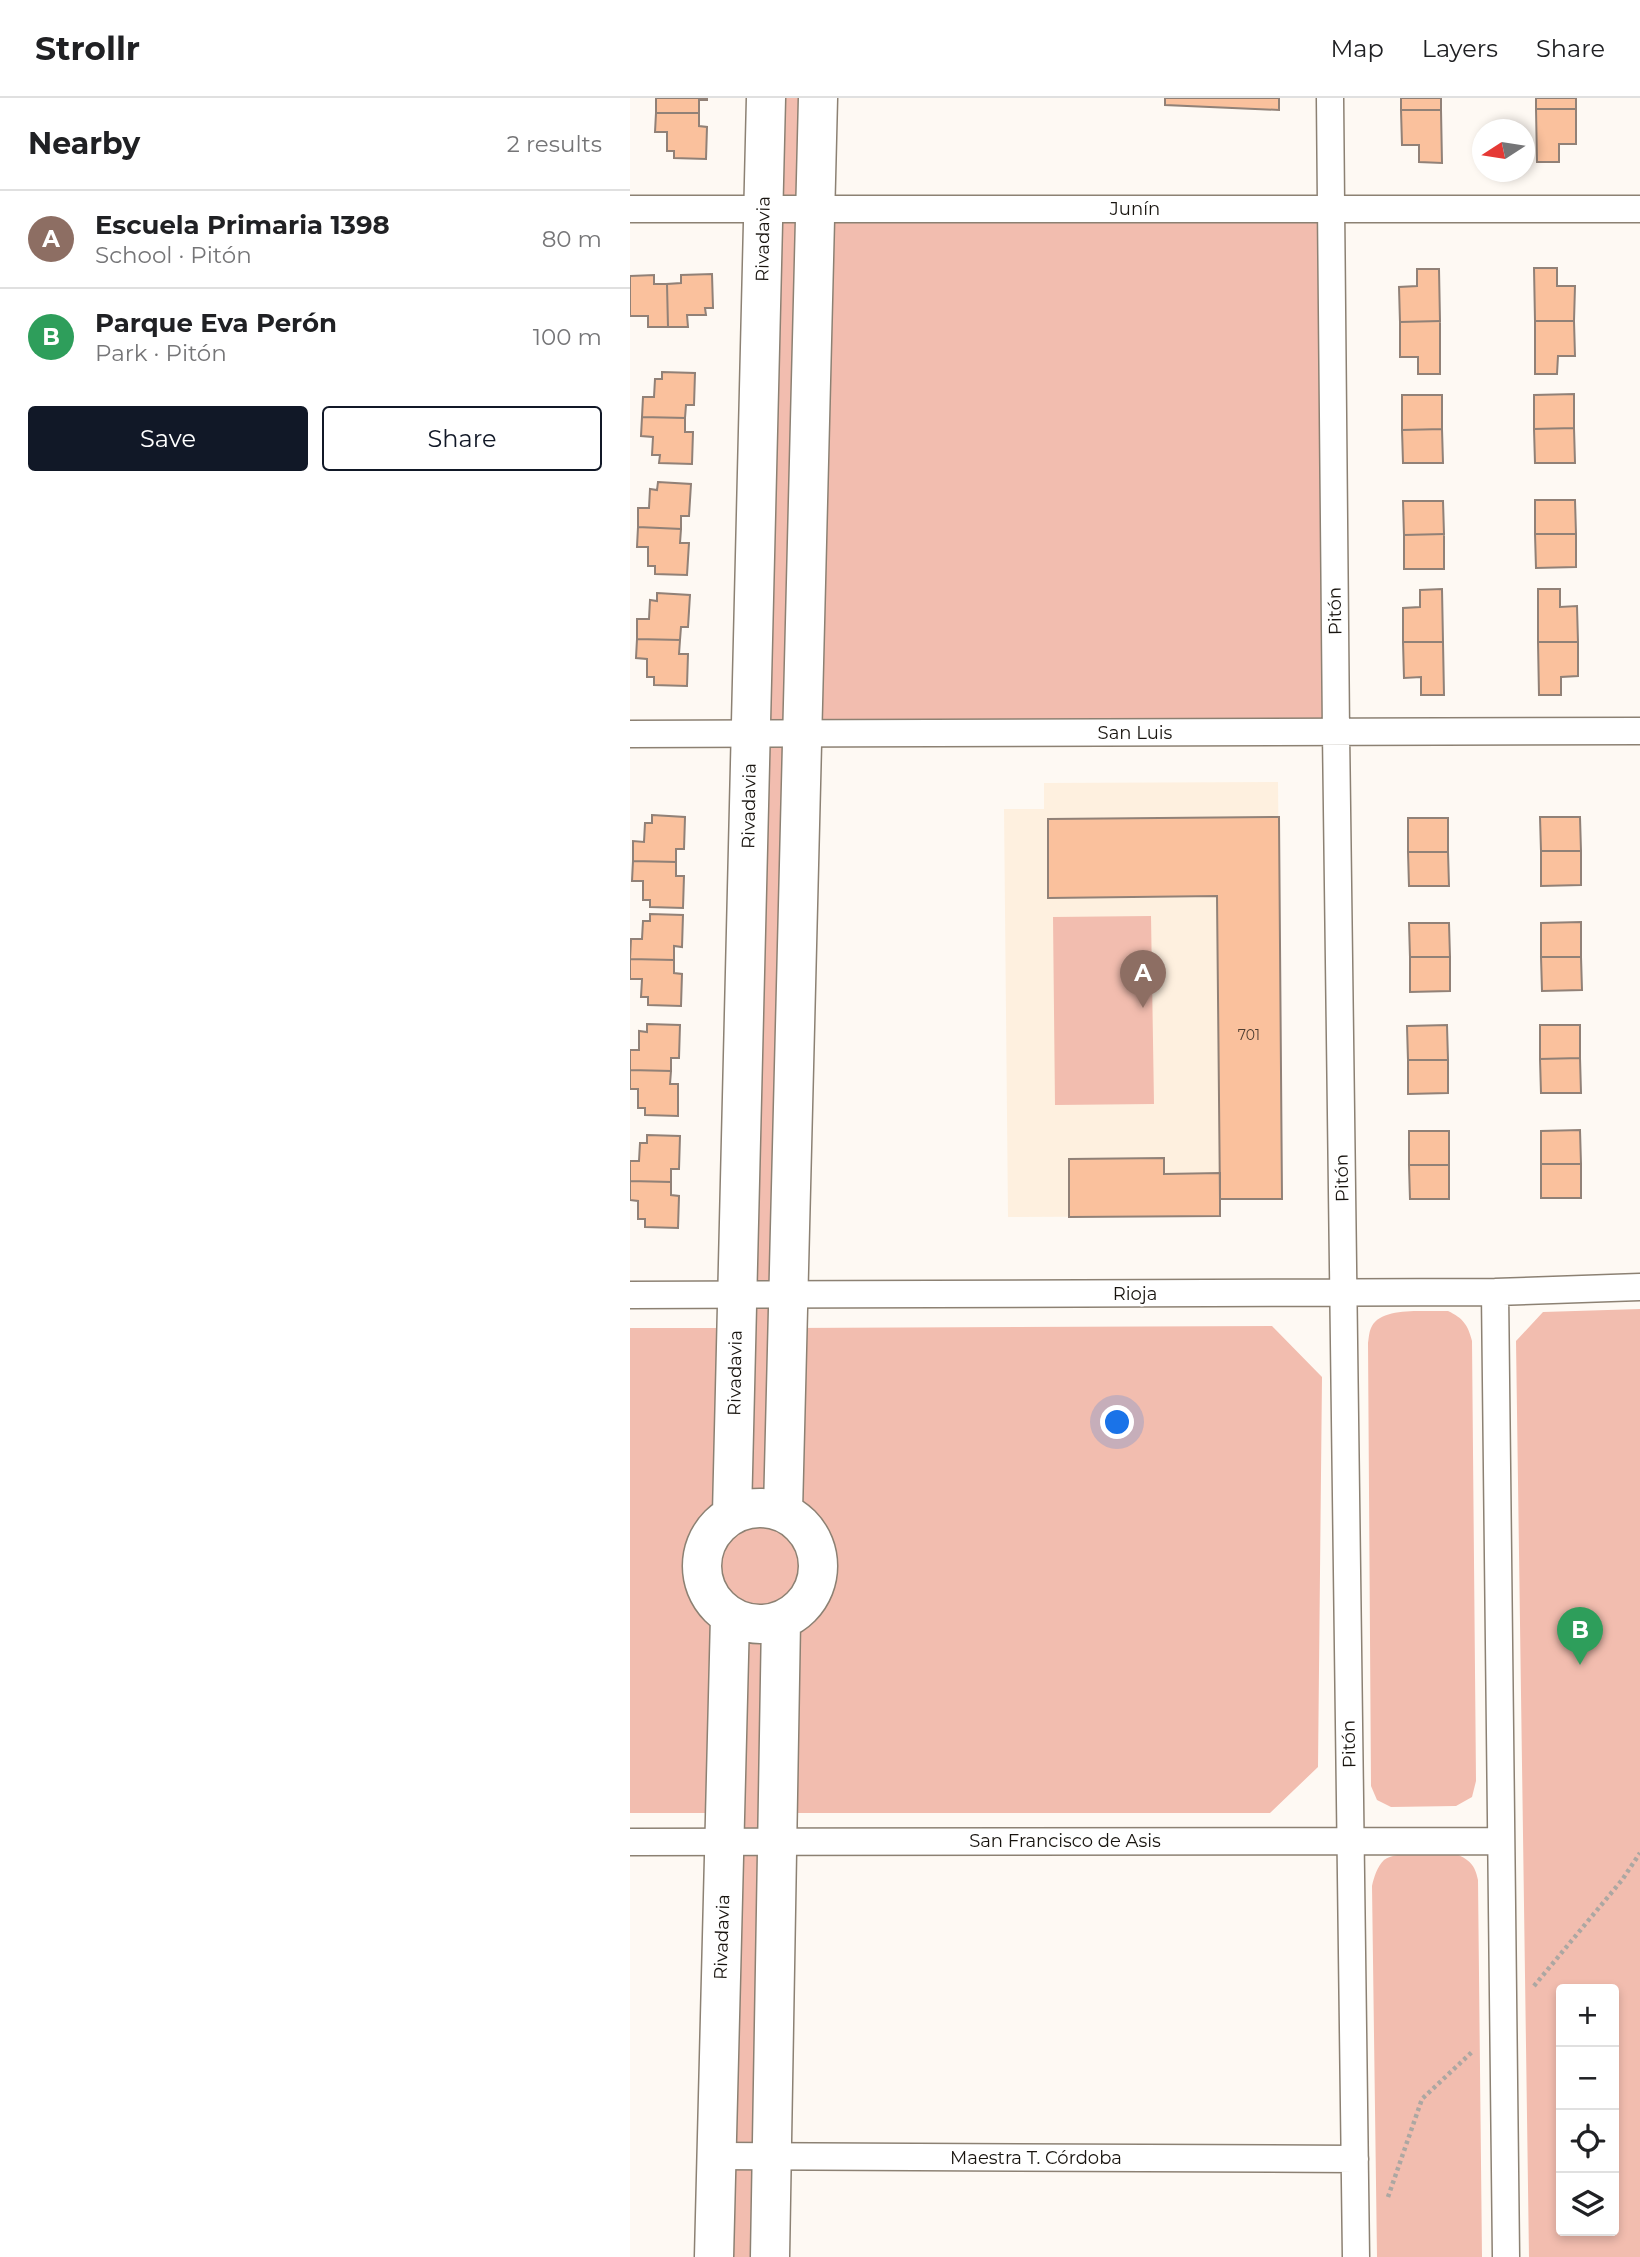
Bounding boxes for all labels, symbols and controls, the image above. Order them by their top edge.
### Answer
text: Strollr [35,28,140,68]
text: Map [1330,34,1384,63]
text: Layers [1422,34,1498,63]
text: Share [1536,34,1605,63]
north arrow [1472,119,1535,182]
text: Nearby [28,125,140,162]
text: 2 results [507,130,602,158]
street label: Rivadavia [751,196,775,282]
street label: Junín [1109,198,1160,220]
text: Escuela Primaria 1398 [95,209,390,241]
text: A [42,225,60,253]
text: 80 m [542,225,602,253]
text: School · Pitón [95,241,252,269]
text: Parque Eva Perón [95,307,337,339]
text: B [42,323,60,351]
text: 100 m [533,323,602,351]
text: Park · Pitón [95,339,227,367]
button: Save [28,406,308,471]
button: Share [322,406,602,471]
street label: Pitón [1324,587,1346,635]
street label: San Luis [1098,722,1173,744]
street label: Rivadavia [737,763,761,849]
pin: A [1120,950,1166,1008]
house number: 701 [1238,1026,1260,1044]
street label: Pitón [1331,1154,1353,1202]
street label: Rioja [1113,1283,1157,1305]
street label: Rivadavia [723,1330,747,1416]
your location [1100,1405,1134,1439]
pin: B [1557,1607,1603,1665]
street label: Pitón [1338,1720,1360,1768]
street label: San Francisco de Asis [969,1830,1161,1852]
street label: Rivadavia [710,1894,734,1980]
map controls [1556,1984,1619,2236]
button: + [1556,1984,1619,2047]
button: − [1556,2047,1619,2110]
button: locate [1556,2110,1619,2173]
street label: Maestra T. Córdoba [950,2147,1122,2169]
button: layers [1556,2173,1619,2236]

